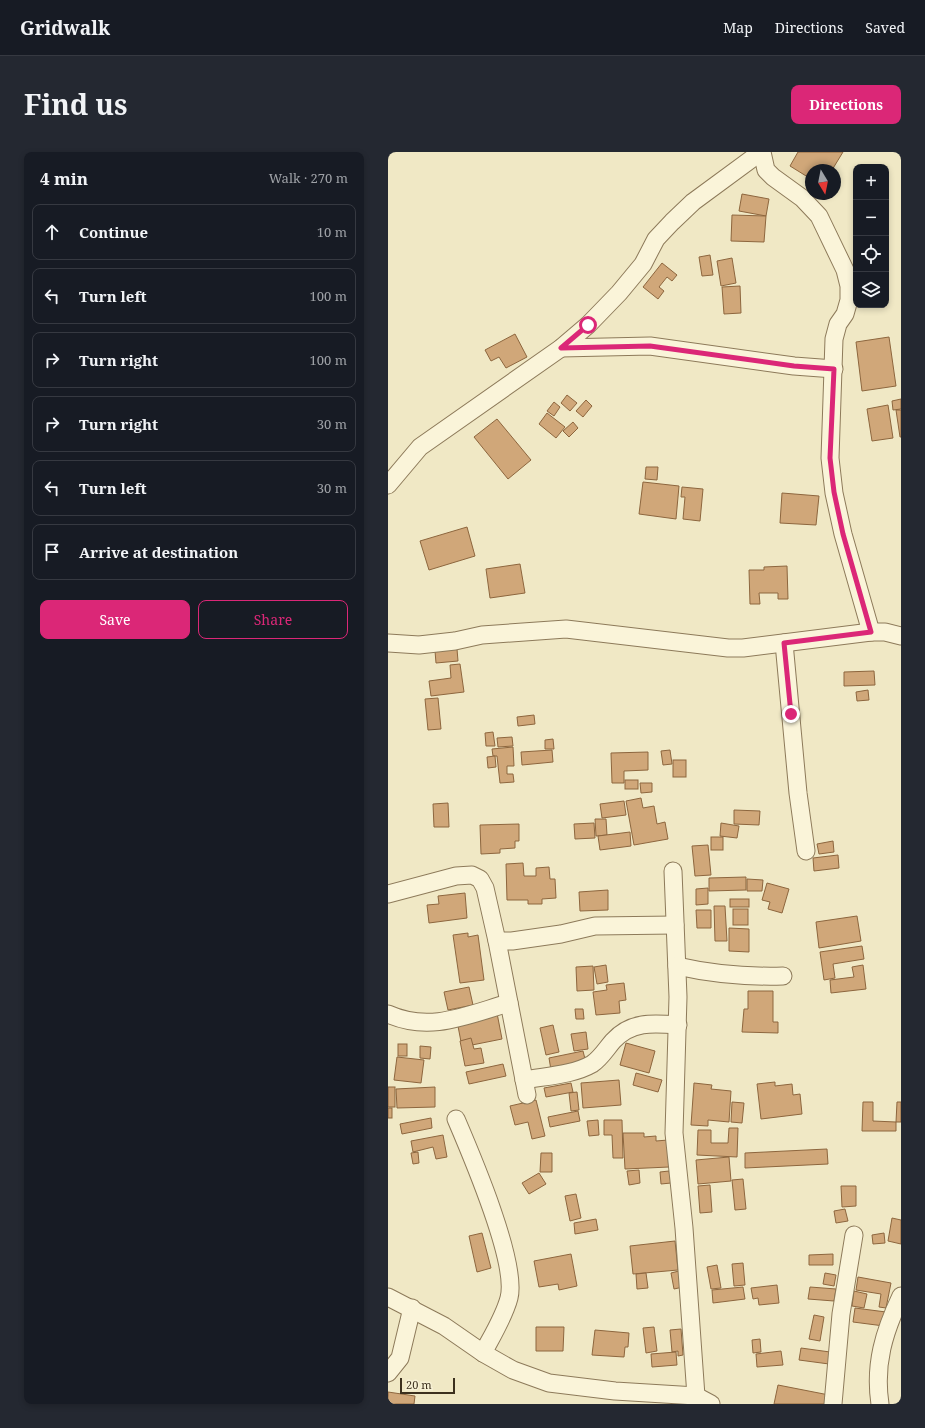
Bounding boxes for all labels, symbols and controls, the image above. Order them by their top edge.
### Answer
text: Gridwalk [20,15,110,41]
text: Map [723,18,753,37]
text: Directions [775,18,843,37]
text: Saved [865,18,905,37]
text: Find us [24,85,128,123]
button: Directions [791,85,901,124]
north arrow [805,164,841,200]
map controls [853,164,889,308]
button: + [853,164,889,200]
text: 4 min [40,167,88,190]
text: Walk · 270 m [269,169,348,187]
button: − [853,200,889,236]
icon: ahead [41,221,63,243]
text: Continue [79,222,148,242]
text: 10 m [317,223,347,241]
button: locate [853,236,889,272]
button: layers [853,272,889,308]
icon: left [41,285,63,307]
text: Turn left [79,286,147,306]
text: 100 m [310,287,347,305]
route start [579,316,597,334]
icon: right [41,349,63,371]
text: Turn right [79,350,158,370]
text: 100 m [310,351,347,369]
icon: right [41,413,63,435]
text: Turn right [79,414,158,434]
text: 30 m [317,415,347,433]
icon: left [41,477,63,499]
text: Turn left [79,478,147,498]
text: 30 m [317,479,347,497]
icon: arrive [41,541,63,563]
text: Arrive at destination [79,542,238,562]
button: Save [40,600,190,639]
button: Share [198,600,348,639]
route end [782,705,800,723]
scale bar [400,1376,455,1395]
text: 20 m [406,1377,432,1392]

